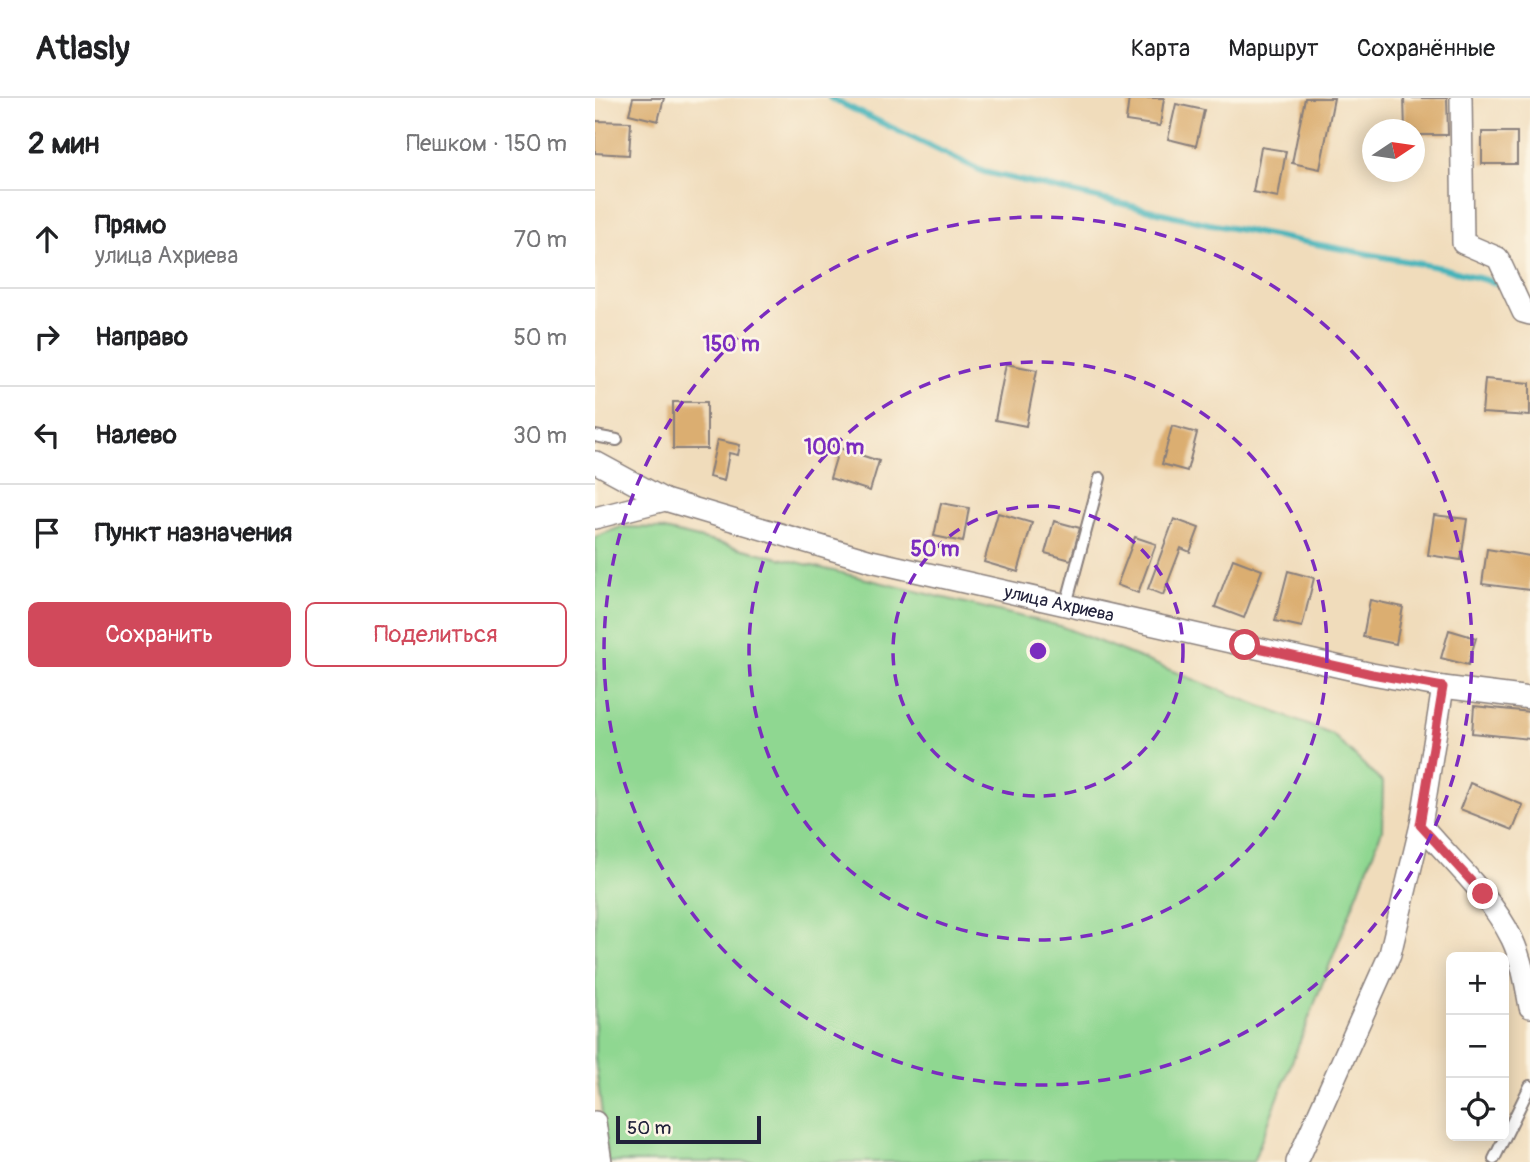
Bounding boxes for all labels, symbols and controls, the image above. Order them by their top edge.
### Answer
text: Atlasly [35,28,130,69]
text: Карта [1131,34,1190,63]
text: Маршрут [1228,34,1319,63]
text: Сохранённые [1357,34,1495,63]
north arrow [1362,119,1425,182]
text: 2 мин [28,125,99,162]
text: Пешком · 150 m [406,129,567,158]
text: Прямо [95,209,166,241]
icon: ahead [28,220,66,258]
text: 70 m [514,225,567,254]
text: улица Ахриева [95,241,238,270]
icon: right [28,318,66,356]
text: Направо [95,321,188,353]
text: 50 m [513,323,567,352]
text: 150 m [702,331,760,358]
icon: left [28,416,66,454]
text: Налево [95,419,177,451]
text: 30 m [513,421,567,450]
text: 100 m [804,434,864,461]
icon: arrive [28,514,66,552]
text: Пункт назначения [95,517,292,549]
text: 50 m [911,536,960,563]
street label: улица Ахриева [1001,580,1116,627]
button: Сохранить [28,602,291,667]
button: Поделиться [305,602,567,667]
route start [1229,629,1260,660]
centre of rings [1026,639,1050,663]
route end [1467,878,1498,909]
map controls [1446,952,1509,1141]
button: + [1446,952,1509,1015]
button: − [1446,1015,1509,1078]
button: locate [1446,1078,1509,1141]
scale bar [616,1113,761,1145]
text: 50 m [627,1116,671,1140]

